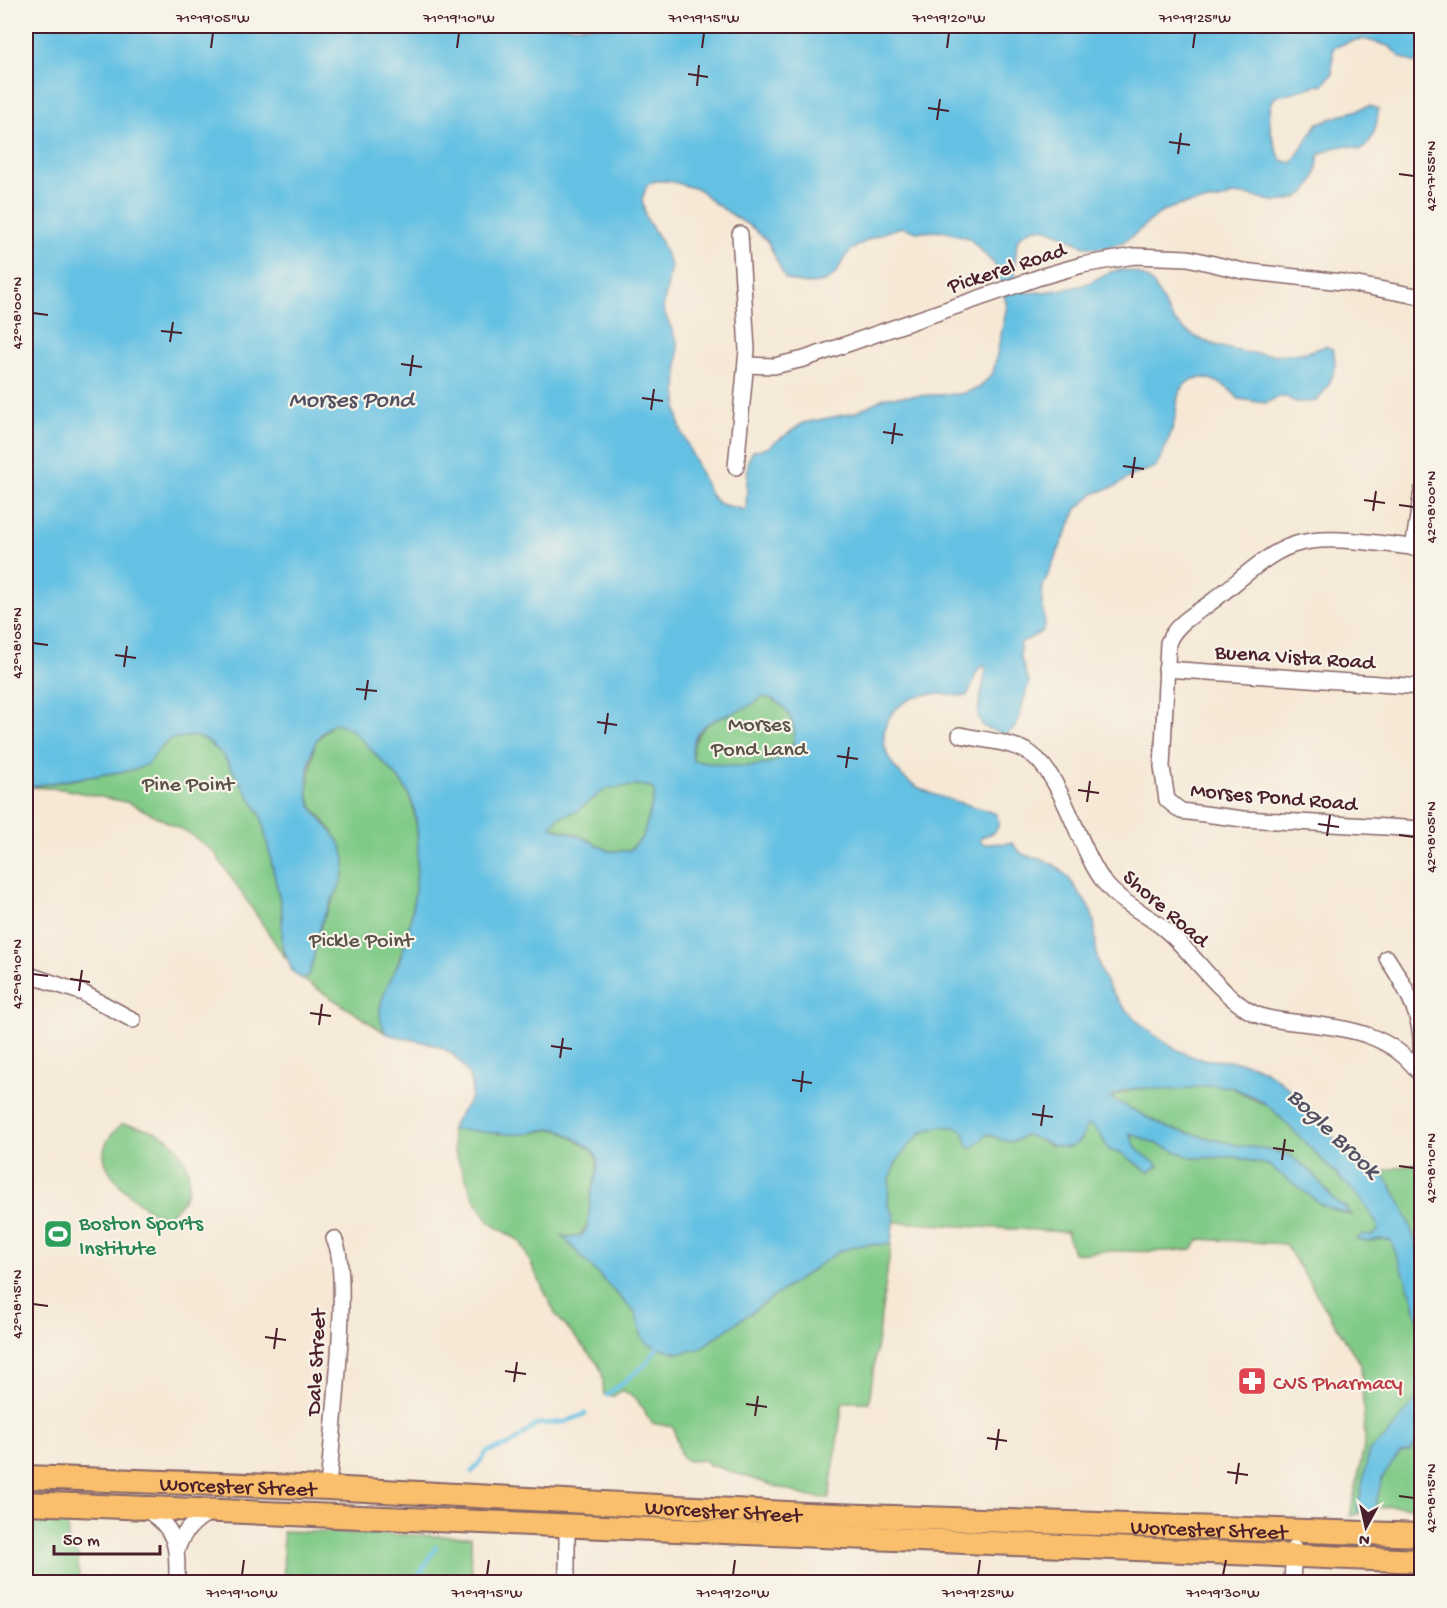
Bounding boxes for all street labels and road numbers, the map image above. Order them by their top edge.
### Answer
street label: Pickerel Road [944,238,1072,301]
street label: Buena Vista Road [1213,640,1378,678]
street label: Morses Pond Road [1189,779,1360,819]
street label: Shore Road [1116,865,1214,956]
street label: Dale Street [302,1306,334,1418]
street label: Worcester Street [159,1473,319,1505]
street label: Worcester Street [644,1496,804,1531]
street label: Worcester Street [1130,1516,1290,1547]

